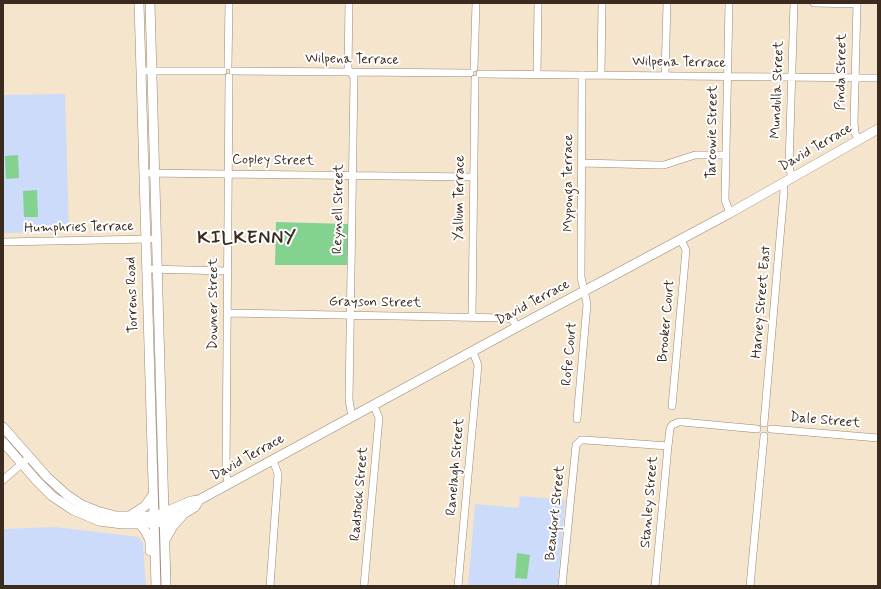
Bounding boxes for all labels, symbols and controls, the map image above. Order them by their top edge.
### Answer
street label: Pinda Street [833,33,851,111]
street label: Mundulla Street [768,41,788,139]
street label: Wilpena Terrace [305,51,399,69]
street label: Wilpena Terrace [632,54,726,72]
street label: Tarcowie Street [704,85,722,179]
street label: David Terrace [777,120,855,176]
street label: Myponga Terrace [561,134,577,232]
street label: Copley Street [232,152,314,170]
street label: Yallum Terrace [451,155,469,241]
street label: Reynell Street [330,164,348,254]
street label: Humphries Terrace [24,219,134,237]
district label: KILKENNY [198,228,296,250]
street label: Harvey Street East [749,245,775,359]
street label: Torrens Road [123,256,143,334]
street label: Downer Street [206,258,222,350]
street label: David Terrace [493,276,573,330]
street label: Brooker Court [655,279,679,363]
street label: Grayson Street [329,294,421,312]
street label: Rofe Court [559,321,581,387]
street label: Dale Street [789,410,861,432]
street label: Ranelagh Street [443,417,469,517]
street label: David Terrace [208,431,288,485]
street label: Radstock Street [348,446,372,542]
street label: Stanley Street [638,455,662,549]
street label: Beaufort Street [543,465,569,561]

